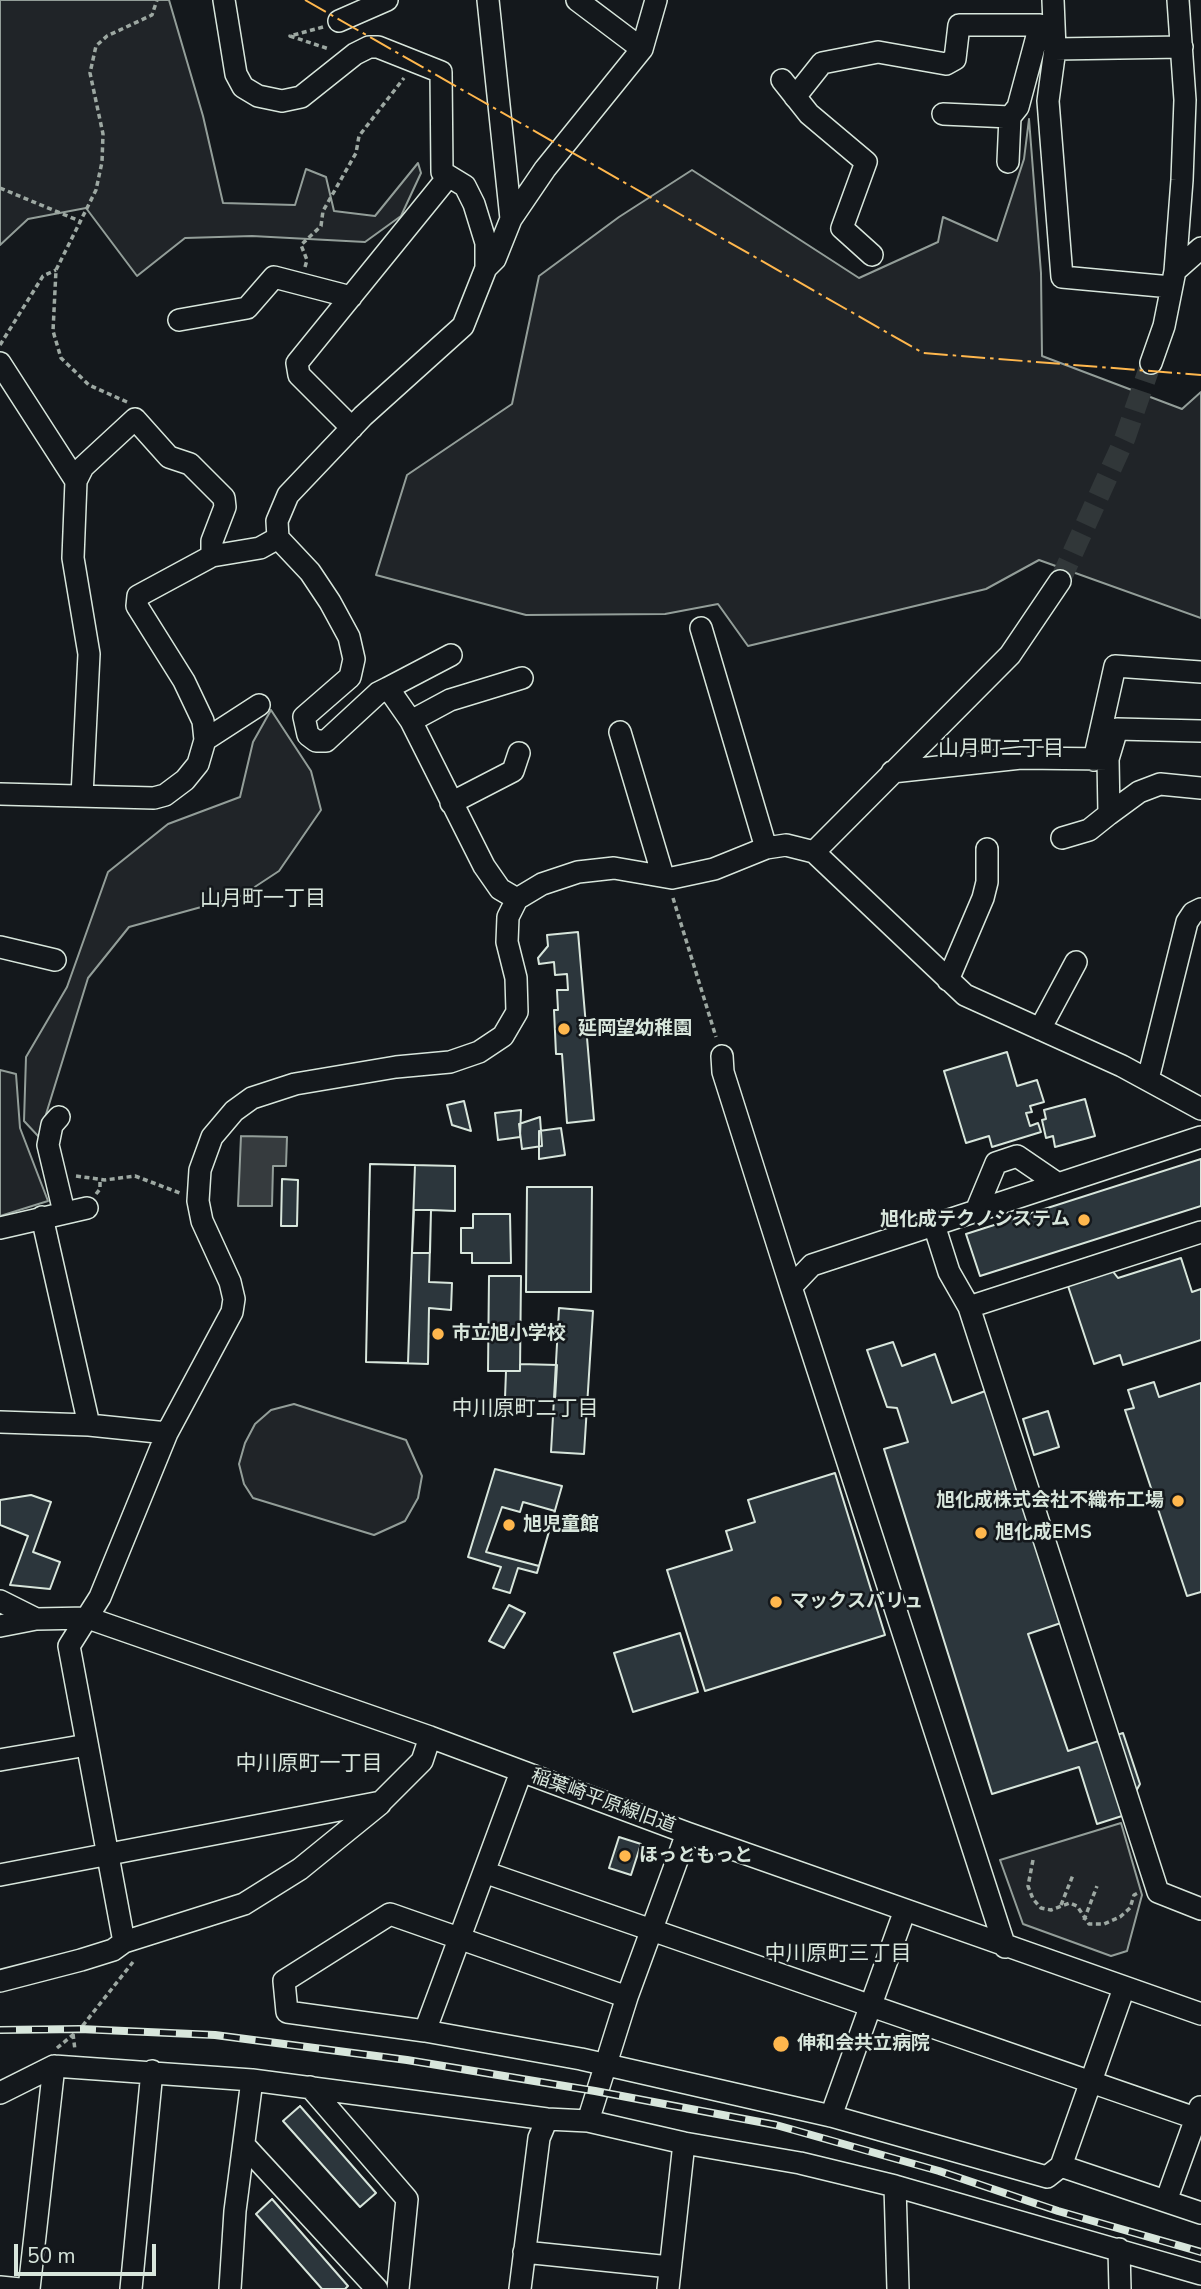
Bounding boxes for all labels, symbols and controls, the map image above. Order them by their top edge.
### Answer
district label: 山月町二丁目 [938,737,1064,763]
district label: 山月町一丁目 [200,887,326,913]
place label: 延岡望幼稚園 [578,1018,692,1040]
marker: 延岡望幼稚園 [556,1021,572,1037]
place label: 旭化成テクノシステム [880,1209,1070,1231]
marker: 旭化成テクノシステム [1076,1212,1092,1228]
place label: 市立旭小学校 [452,1323,566,1345]
marker: 市立旭小学校 [430,1326,446,1342]
district label: 中川原町二丁目 [452,1397,598,1423]
place label: 旭化成株式会社不織布工場 [936,1490,1164,1512]
marker: 旭化成株式会社不織布工場 [1170,1493,1186,1509]
place label: 旭児童館 [523,1514,599,1536]
marker: 旭児童館 [501,1517,517,1533]
place label: 旭化成EMS [995,1522,1092,1544]
marker: 旭化成EMS [973,1525,989,1541]
place label: マックスバリュ [790,1591,923,1613]
marker: マックスバリュ [768,1594,784,1610]
district label: 中川原町一丁目 [236,1752,382,1778]
street label: 稲葉崎平原線旧道 [528,1765,678,1839]
place label: ほっともっと [639,1845,753,1867]
marker: ほっともっと [617,1848,633,1864]
district label: 中川原町三丁目 [765,1942,911,1968]
place label: 伸和会共立病院 [797,2033,930,2055]
marker: 伸和会共立病院 [771,2034,791,2054]
scale bar [18,2230,159,2274]
text: 50 m [27,2242,76,2270]

